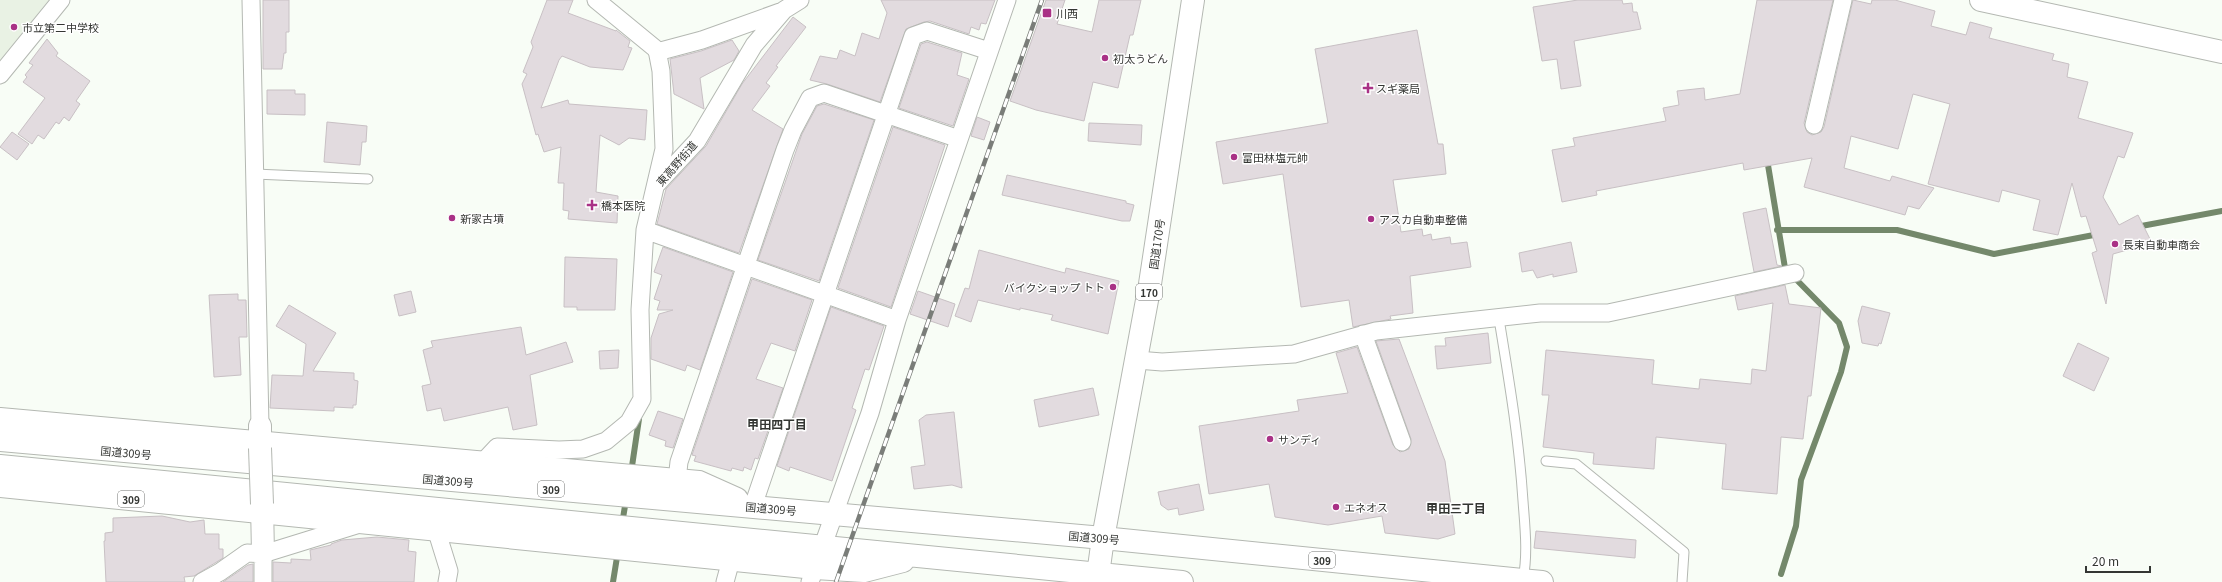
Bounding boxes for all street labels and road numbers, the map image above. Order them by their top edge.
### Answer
street label: 東高野街道 [652,137,700,189]
street label: 国道170号 [1145,217,1167,271]
road number: 170 [1136,284,1162,300]
street label: 国道309号 [100,442,152,462]
street label: 国道309号 [422,470,474,490]
road number: 309 [538,481,564,497]
road number: 309 [118,491,144,507]
street label: 国道309号 [745,498,797,518]
street label: 国道309号 [1068,527,1120,547]
road number: 309 [1309,552,1335,568]

